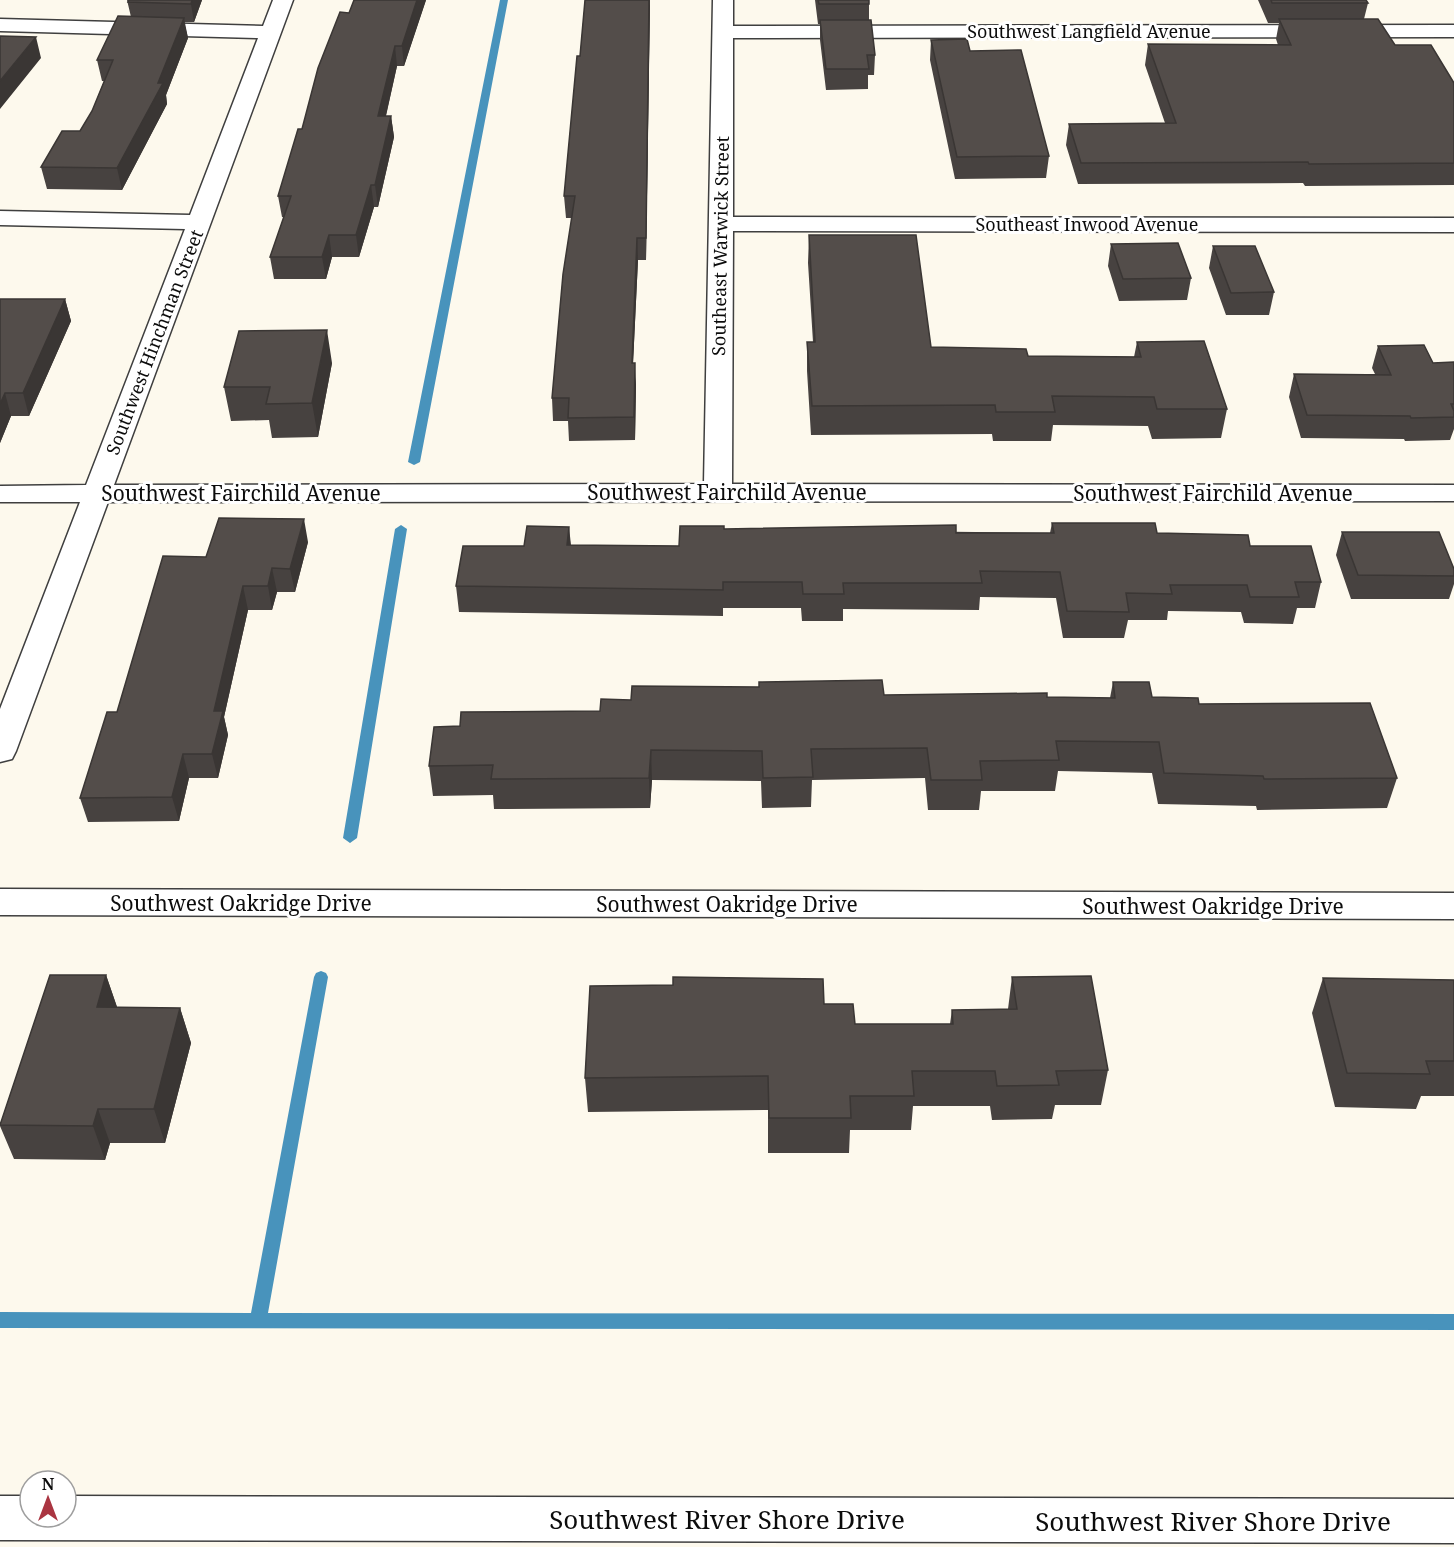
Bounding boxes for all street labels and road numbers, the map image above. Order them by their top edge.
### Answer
street label: Southwest Langfield Avenue [967,19,1211,43]
street label: Southeast Warwick Street [706,136,734,356]
street label: Southeast Inwood Avenue [976,212,1198,236]
street label: Southwest Hinchman Street [100,226,208,458]
street label: Southwest Fairchild Avenue [587,478,867,506]
street label: Southwest Fairchild Avenue [101,479,381,507]
street label: Southwest Fairchild Avenue [1073,479,1353,507]
street label: Southwest Oakridge Drive [110,889,372,917]
street label: Southwest Oakridge Drive [596,890,858,918]
street label: Southwest Oakridge Drive [1082,892,1344,920]
street label: Southwest River Shore Drive [549,1501,905,1537]
street label: Southwest River Shore Drive [1035,1503,1391,1539]

